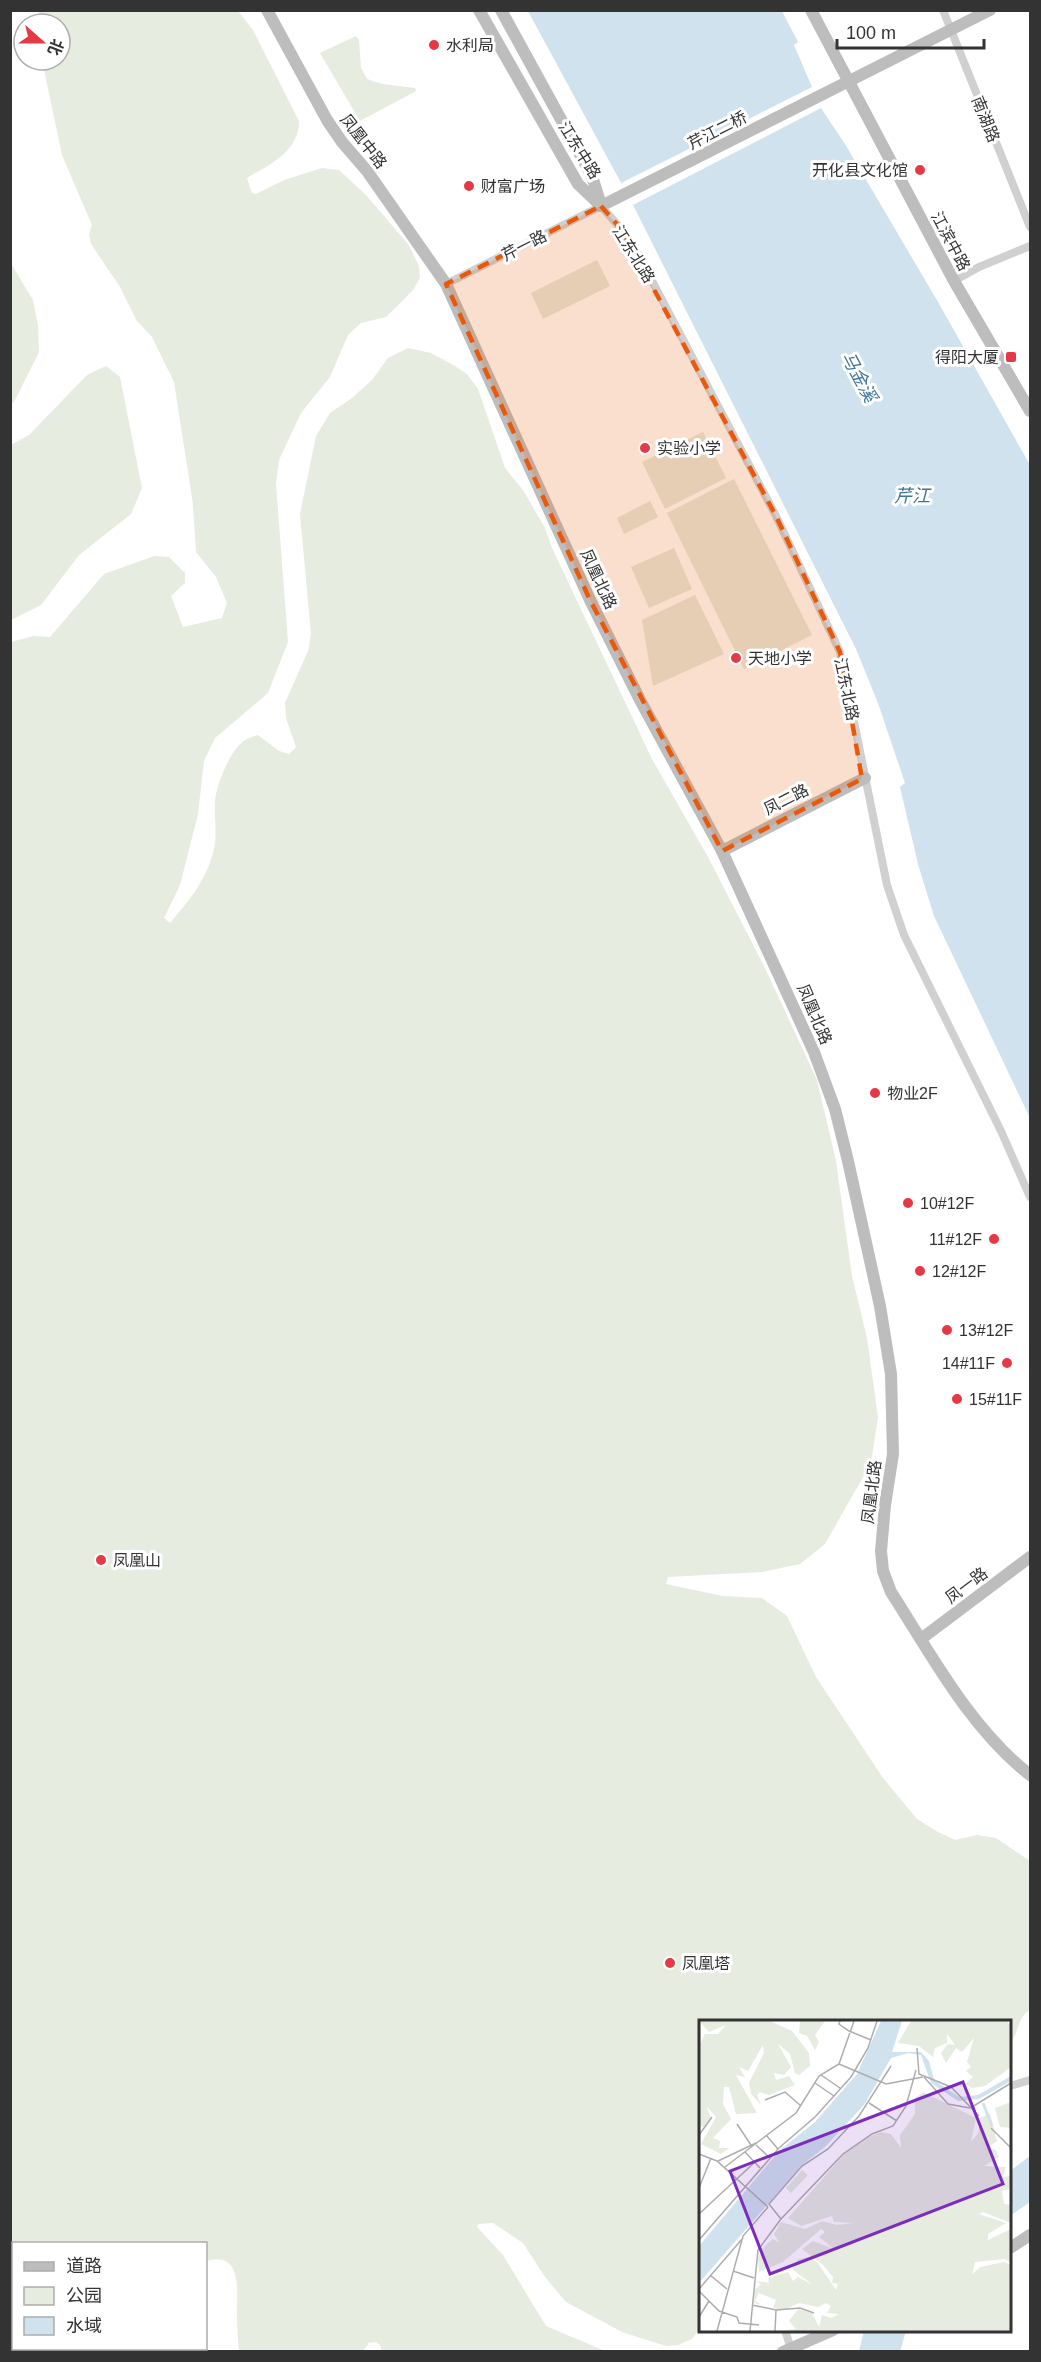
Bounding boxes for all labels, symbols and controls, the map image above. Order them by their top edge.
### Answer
north arrow [12,12,72,72]
scale bar [837,12,984,50]
text: 100 m [846,23,896,43]
text: 北 [45,37,66,58]
place label: 水利局 [446,37,494,54]
marker: 水利局 [427,38,441,52]
street label: 南湖路 [969,94,1002,145]
street label: 芹江二桥 [685,108,750,153]
street label: 凤凰中路 [337,111,390,172]
street label: 江东中路 [555,119,604,182]
place label: 开化县文化馆 [812,162,908,179]
marker: 开化县文化馆 [913,163,927,177]
place label: 财富广场 [481,178,545,195]
marker: 财富广场 [462,179,476,193]
street label: 江滨中路 [928,209,973,273]
street label: 江东北路 [609,223,658,286]
street label: 芹一路 [499,227,549,264]
water label: 马金溪 [837,348,881,407]
place label: 得阳大厦 [935,349,999,366]
marker: 得阳大厦 [1004,350,1018,364]
place label: 实验小学 [657,440,721,457]
marker: 实验小学 [638,441,652,455]
water label: 芹江 [894,486,932,506]
street label: 凤凰北路 [577,547,620,612]
place label: 天地小学 [748,650,812,667]
marker: 天地小学 [729,651,743,665]
street label: 江东北路 [832,656,861,722]
street label: 凤二路 [761,781,811,818]
street label: 凤凰北路 [794,981,835,1047]
place label: 物业2F [887,1085,938,1102]
marker: 物业2F [868,1086,882,1100]
place label: 10#12F [920,1195,974,1212]
marker: 10#12F [901,1196,915,1210]
place label: 11#12F [929,1231,982,1248]
marker: 11#12F [987,1232,1001,1246]
place label: 12#12F [932,1263,986,1280]
marker: 12#12F [913,1264,927,1278]
place label: 13#12F [959,1322,1013,1339]
marker: 13#12F [940,1323,954,1337]
place label: 14#11F [942,1355,995,1372]
marker: 14#11F [1000,1356,1014,1370]
place label: 15#11F [969,1391,1022,1408]
marker: 15#11F [950,1392,964,1406]
street label: 凤凰北路 [859,1459,884,1525]
place label: 凤凰山 [113,1552,161,1569]
marker: 凤凰山 [94,1553,108,1567]
street label: 凤一路 [942,1564,991,1607]
place label: 凤凰塔 [682,1955,730,1972]
marker: 凤凰塔 [663,1956,677,1970]
inset map [699,2020,1011,2332]
legend [12,2242,207,2350]
text: 道路 [66,2256,102,2276]
text: 公园 [66,2286,102,2306]
text: 水域 [66,2316,102,2336]

